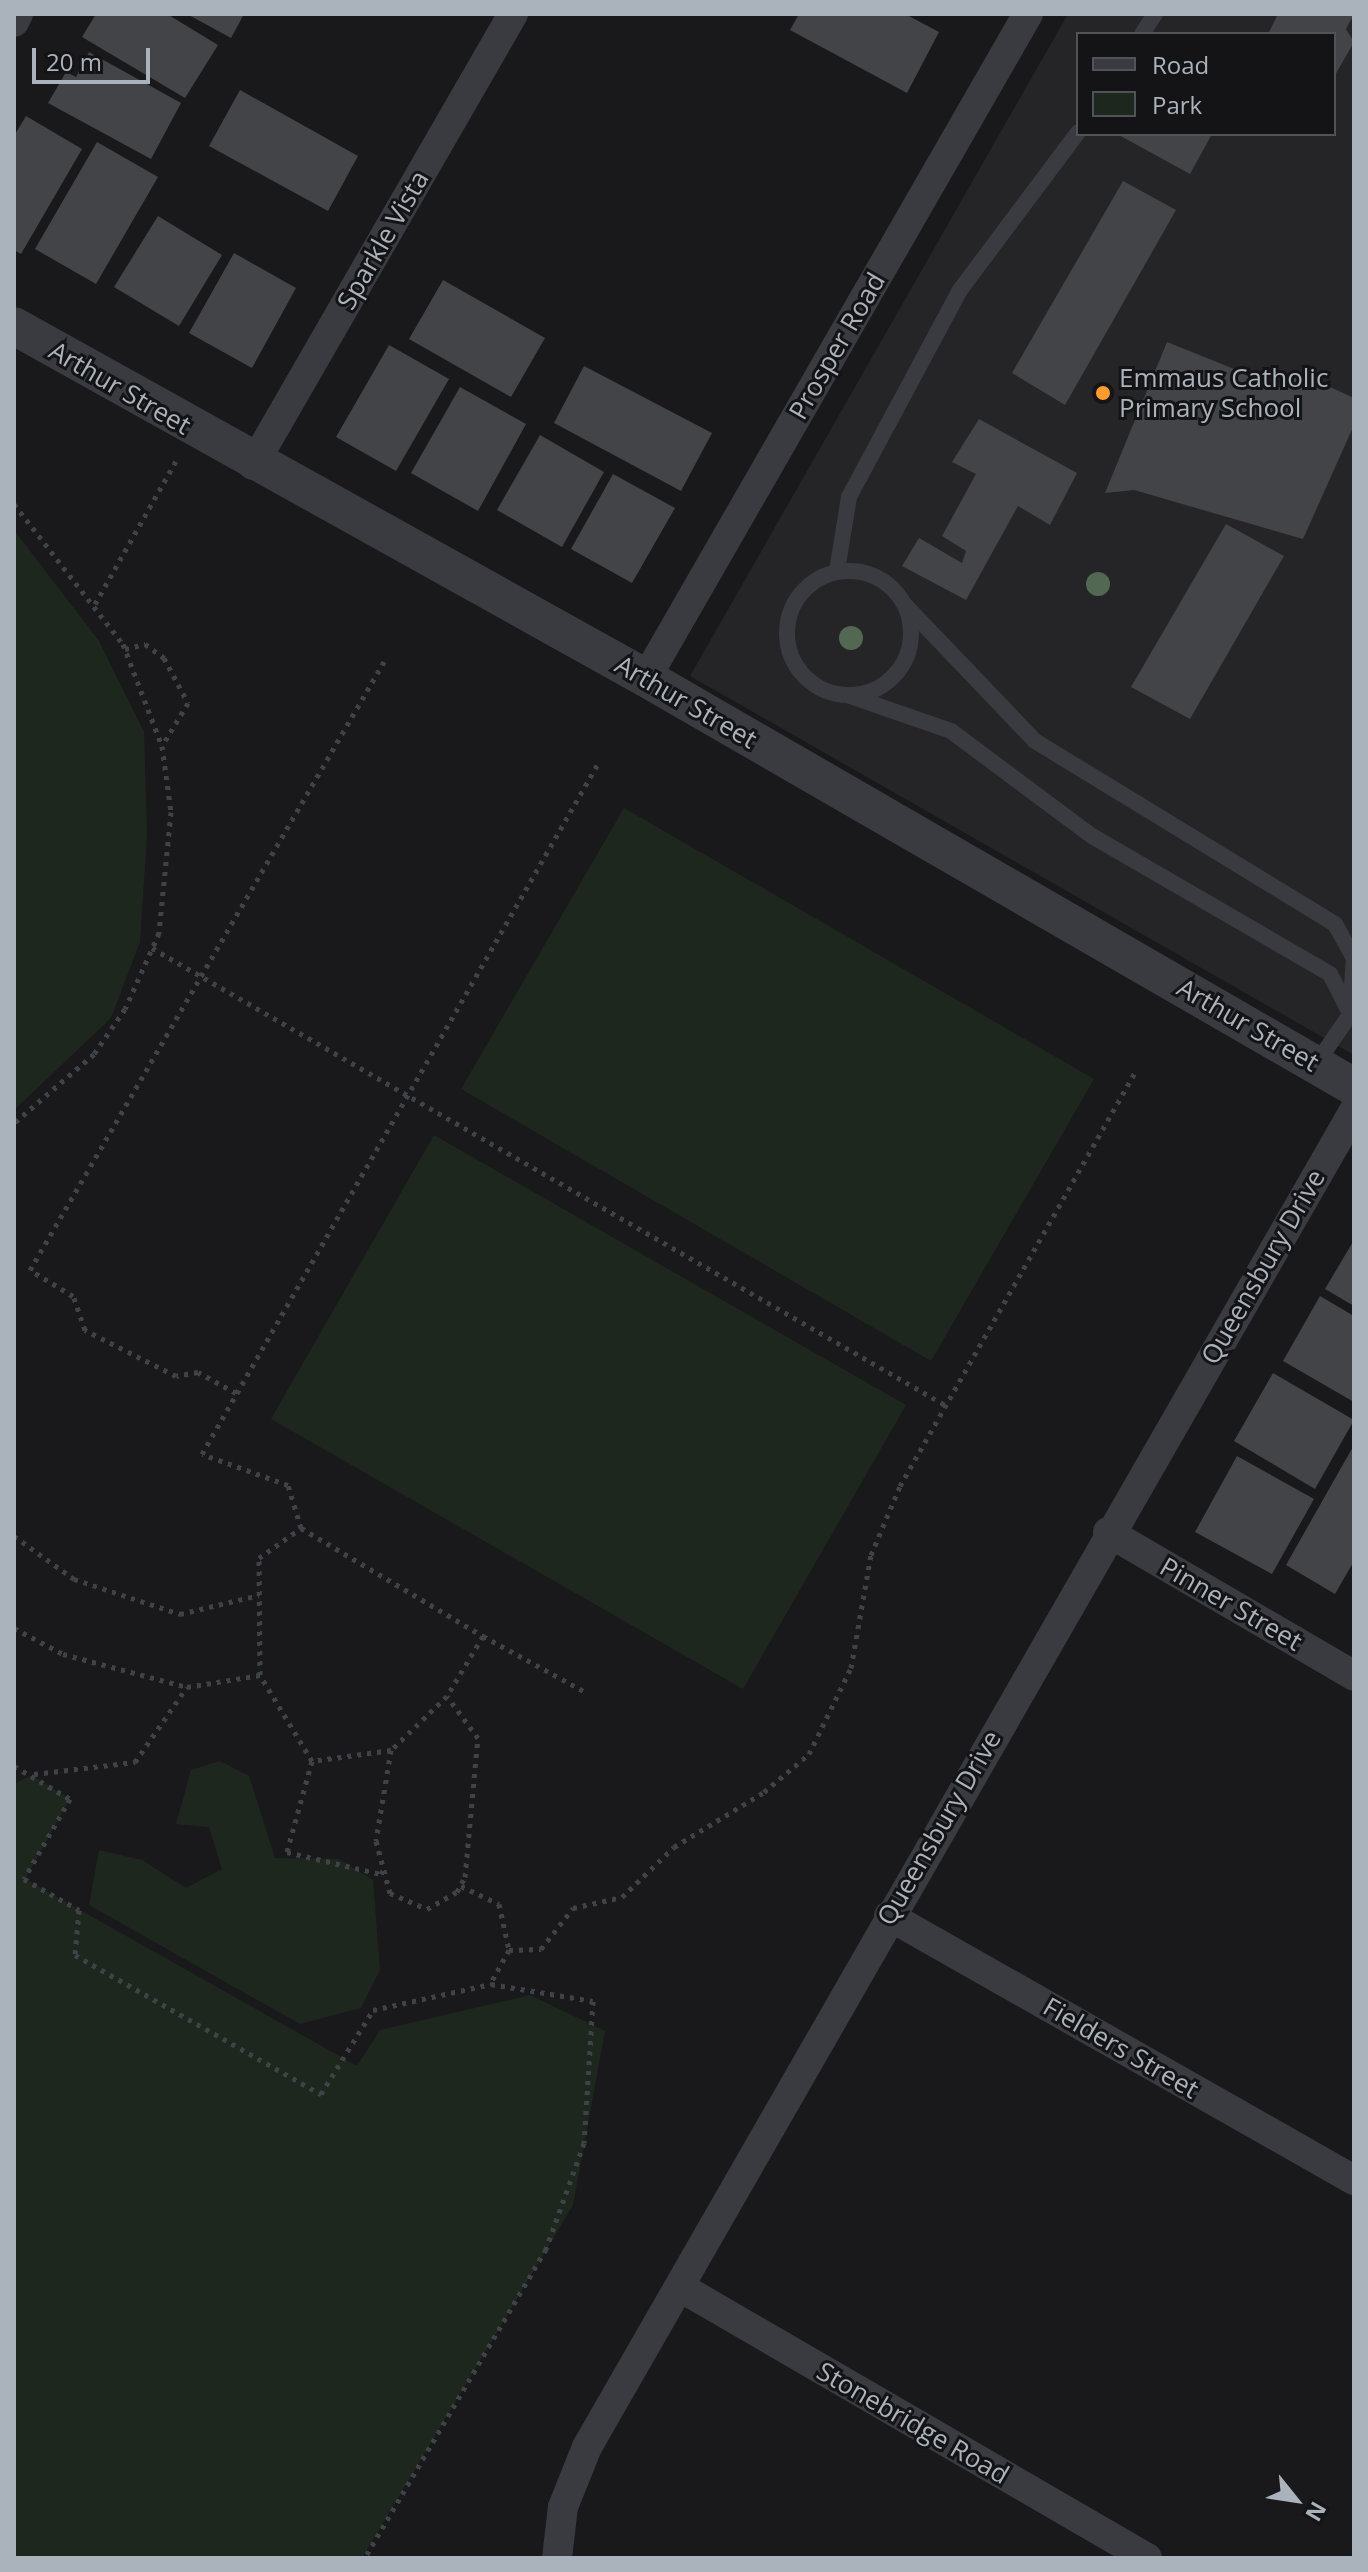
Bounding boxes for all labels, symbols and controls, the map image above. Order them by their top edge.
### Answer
scale bar [36,32,154,82]
legend [1076,32,1336,136]
text: 20 m [46,45,102,78]
text: Road [1152,48,1209,81]
text: Park [1152,88,1202,121]
street label: Sparkle Vista [331,165,435,315]
street label: Prosper Road [782,267,892,425]
street label: Arthur Street [44,335,196,441]
place label: Emmaus Catholic Primary School [1119,362,1328,424]
marker: Emmaus Catholic Primary School [1094,384,1112,402]
street label: Arthur Street [610,649,762,755]
street label: Arthur Street [1172,972,1324,1078]
street label: Queensbury Drive [1195,1164,1331,1370]
street label: Pinner Street [1154,1551,1308,1657]
street label: Queensbury Drive [871,1725,1007,1931]
street label: Fielders Street [1038,1991,1204,2105]
street label: Stonebridge Road [812,2355,1014,2491]
north arrow [1256,2460,1336,2540]
text: N [1299,2497,1334,2527]

